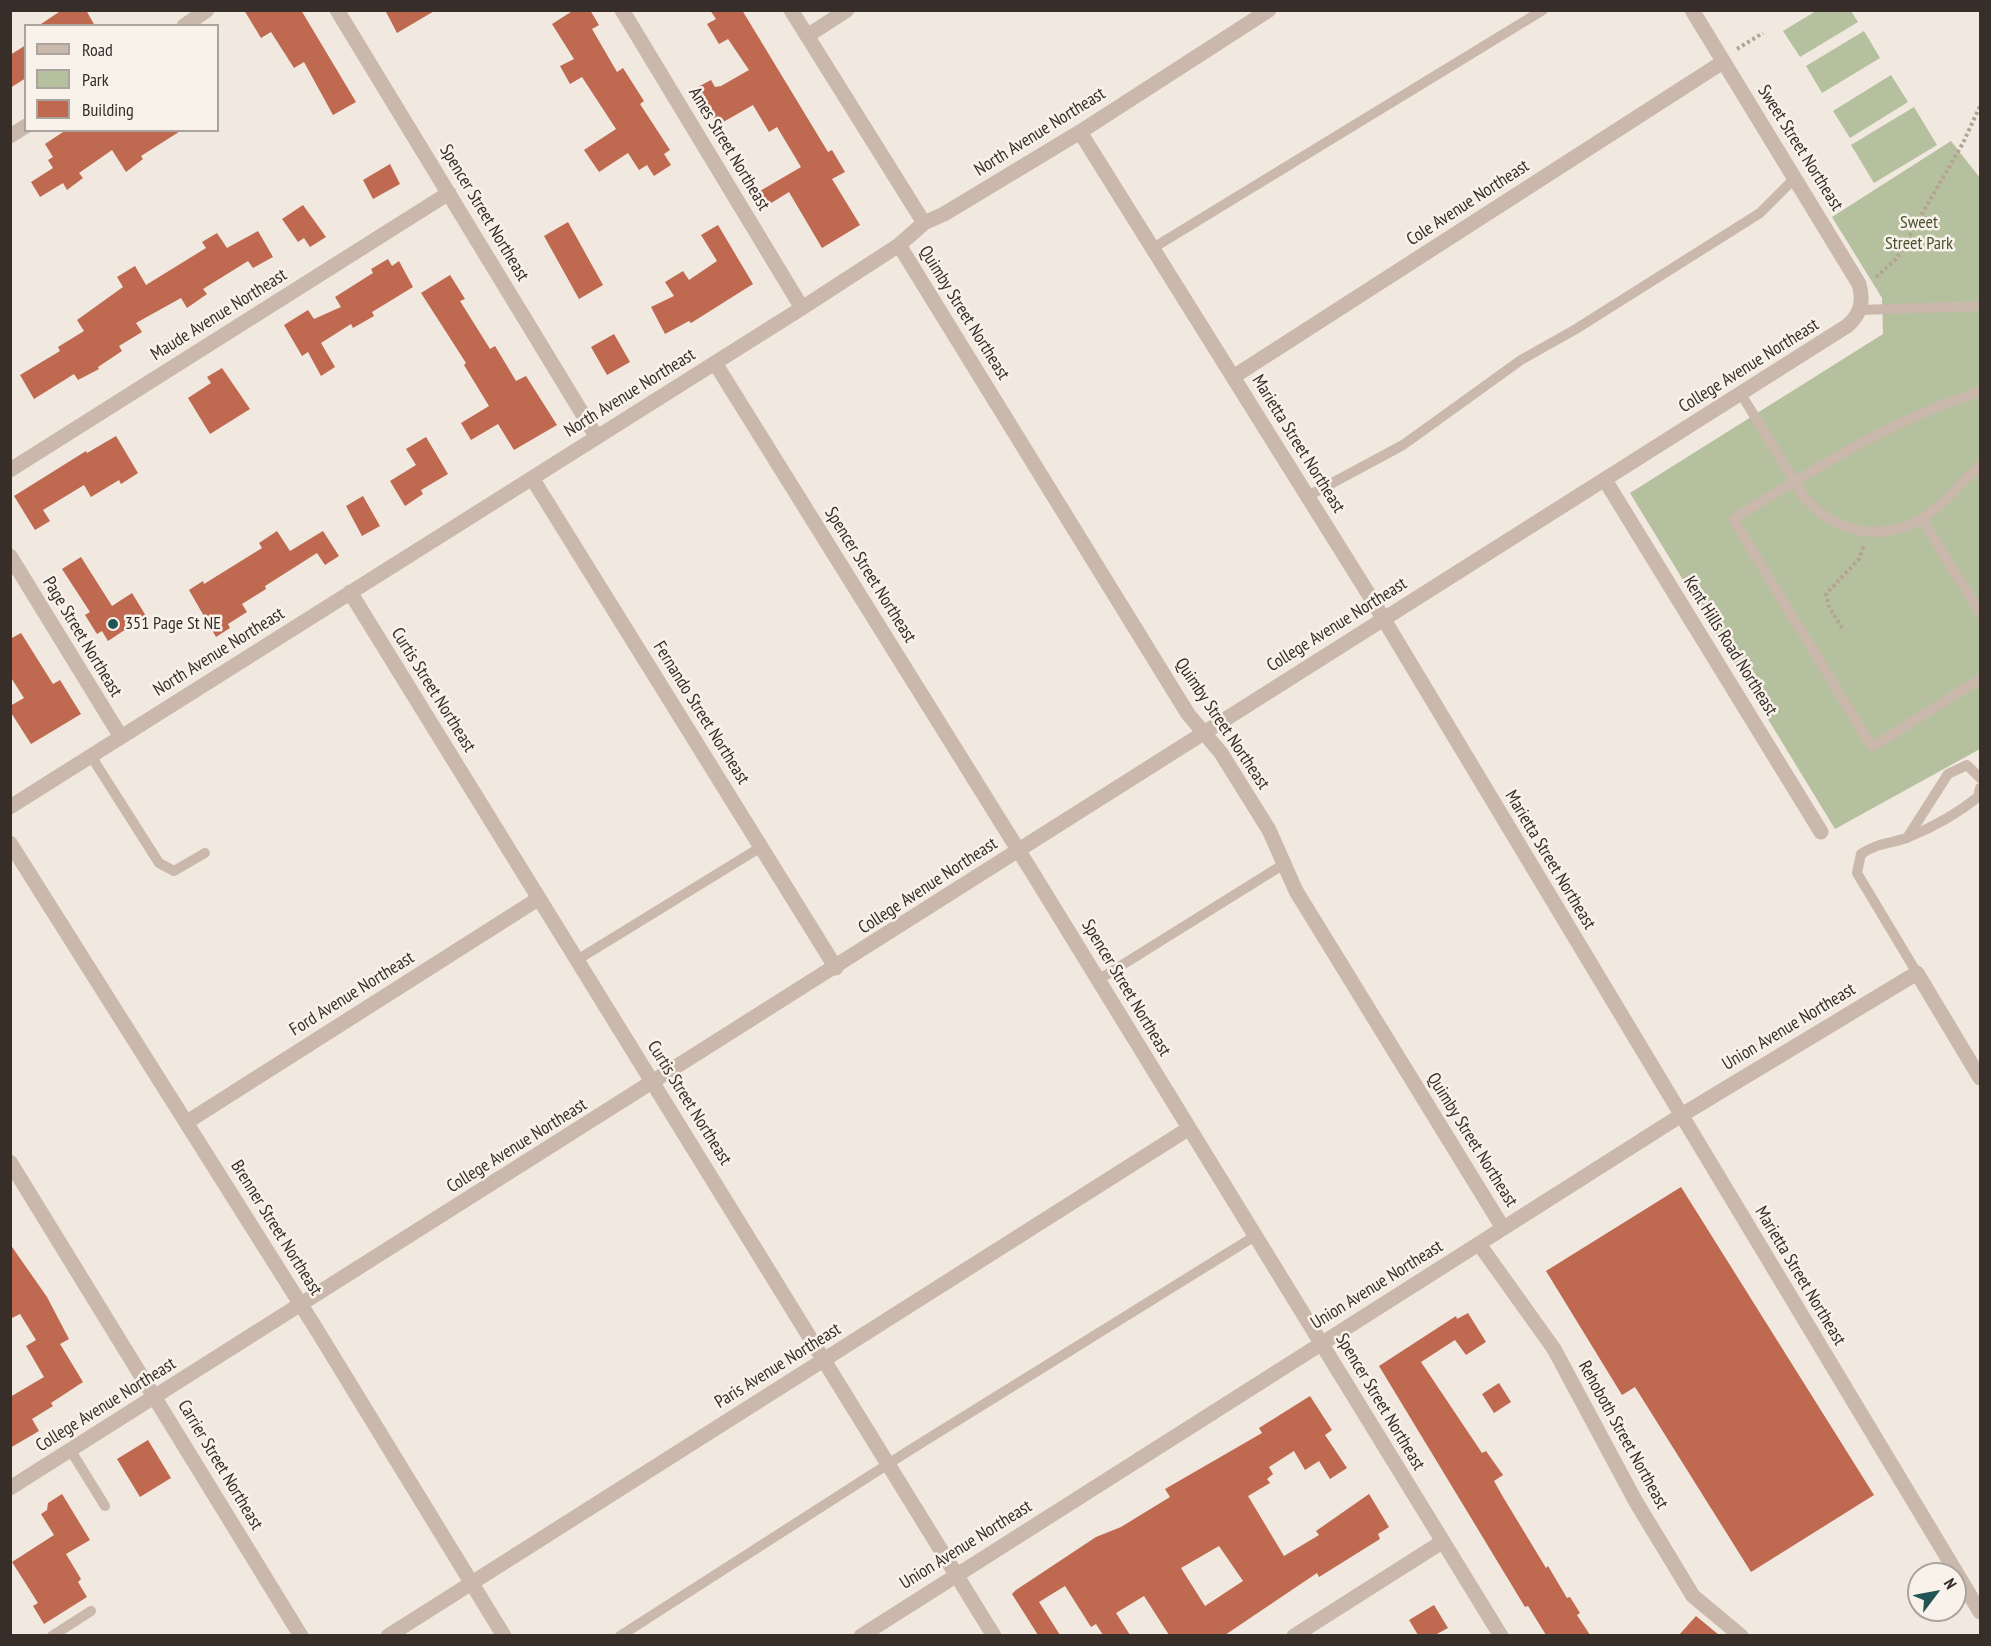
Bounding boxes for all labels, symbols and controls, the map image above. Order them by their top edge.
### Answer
legend [24,24,219,132]
text: Road [82,38,113,61]
text: Park [82,68,109,91]
street label: Sweet Street Northeast [1753,81,1847,215]
street label: Ames Street Northeast [684,83,774,215]
street label: North Avenue Northeast [971,83,1109,181]
text: Building [82,98,134,121]
street label: Spencer Street Northeast [435,141,533,285]
street label: Cole Avenue Northeast [1403,155,1533,251]
park label: Sweet Street Park [1885,212,1953,254]
street label: Quimby Street Northeast [914,242,1014,384]
street label: Maude Avenue Northeast [147,264,291,366]
street label: College Avenue Northeast [1675,314,1823,418]
street label: North Avenue Northeast [561,344,699,442]
street label: Marietta Street Northeast [1247,371,1349,517]
street label: Spencer Street Northeast [820,503,920,647]
street label: Kent Hills Road Northeast [1678,572,1782,720]
street label: Page Street Northeast [38,573,126,701]
street label: College Avenue Northeast [1263,573,1411,677]
street label: North Avenue Northeast [150,603,288,701]
place label: 351 Page St NE [125,613,221,635]
marker: 351 Page St NE [106,617,120,631]
street label: Curtis Street Northeast [386,624,480,756]
street label: Fernando Street Northeast [648,637,754,789]
street label: Quimby Street Northeast [1170,654,1274,794]
street label: Marietta Street Northeast [1500,787,1600,933]
street label: College Avenue Northeast [855,833,1001,939]
street label: Spencer Street Northeast [1077,916,1175,1060]
street label: Ford Avenue Northeast [286,947,418,1041]
street label: Union Avenue Northeast [1719,979,1859,1075]
street label: Curtis Street Northeast [642,1037,736,1169]
street label: Quimby Street Northeast [1422,1069,1522,1211]
street label: College Avenue Northeast [443,1094,591,1198]
street label: Brenner Street Northeast [226,1156,326,1300]
street label: Marietta Street Northeast [1750,1203,1850,1349]
street label: Union Avenue Northeast [1307,1236,1447,1334]
street label: Paris Avenue Northeast [711,1319,845,1413]
street label: Spencer Street Northeast [1331,1330,1429,1474]
street label: College Avenue Northeast [32,1353,180,1457]
street label: Rehoboth Street Northeast [1573,1357,1673,1513]
street label: Carrier Street Northeast [173,1396,267,1534]
street label: Union Avenue Northeast [896,1496,1036,1594]
north arrow [1907,1562,1967,1622]
text: N [1940,1575,1961,1592]

